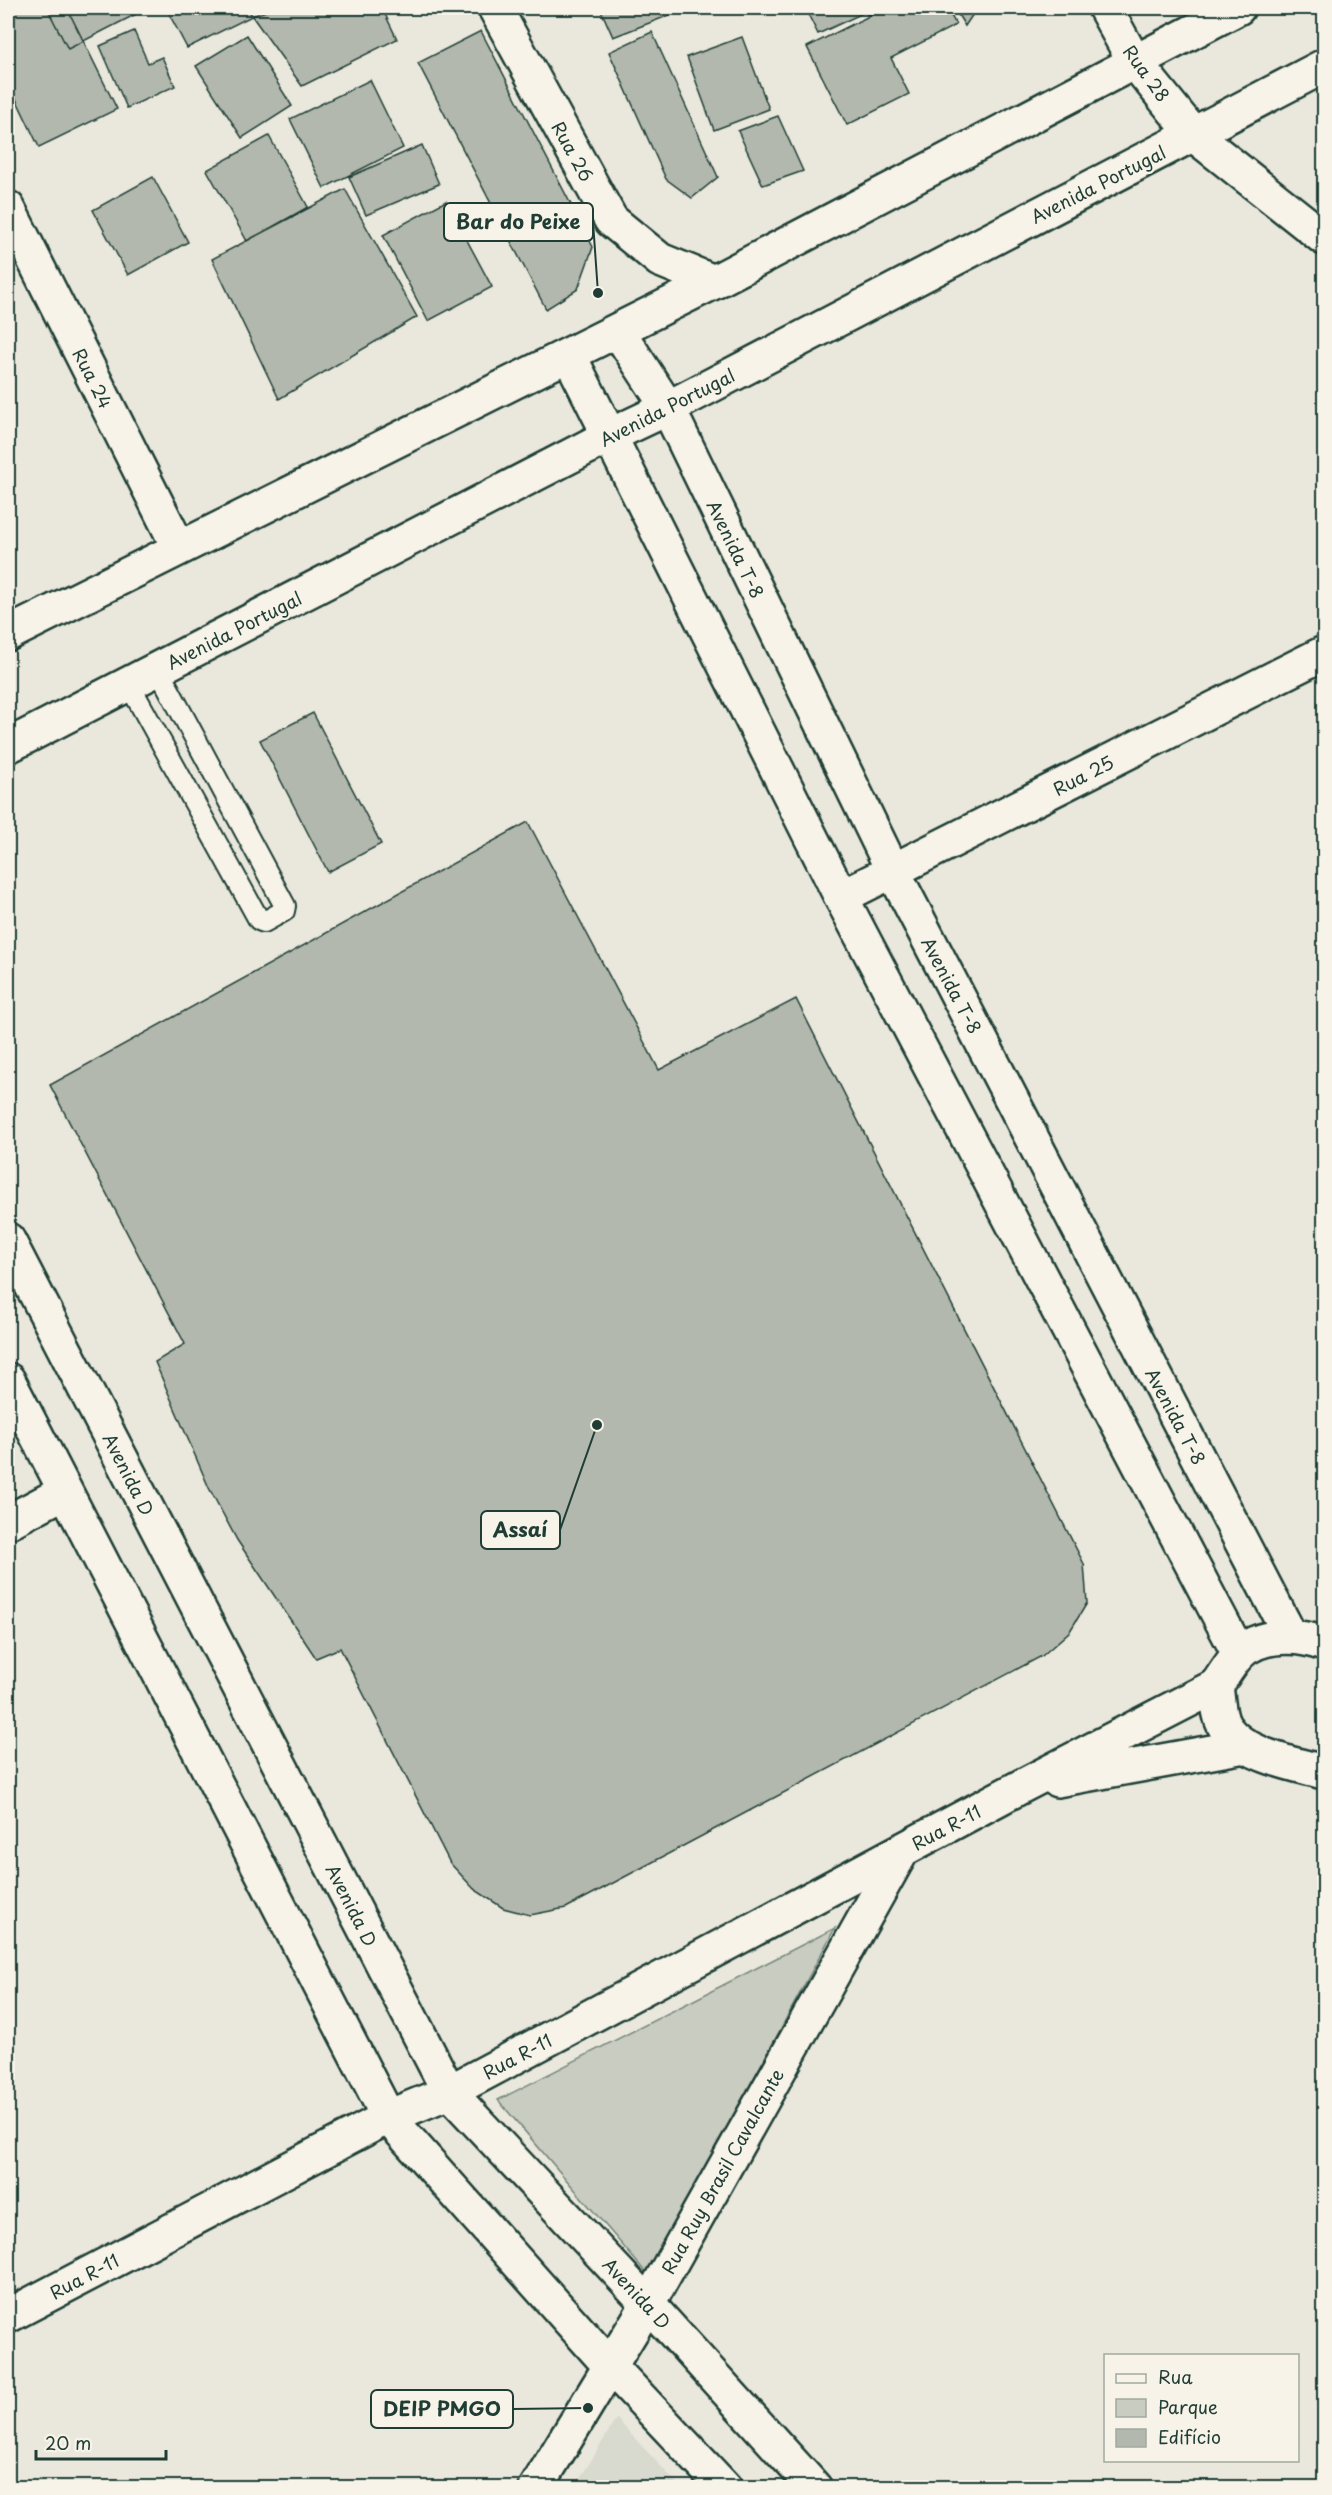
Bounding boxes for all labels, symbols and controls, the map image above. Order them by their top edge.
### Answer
street label: Rua 28 [1117,39,1177,107]
street label: Rua 26 [545,116,601,186]
street label: Avenida Portugal [1026,138,1170,230]
callout: Bar do Peixe [444,203,593,241]
text: Bar do Peixe [456,206,580,236]
street label: Rua 24 [66,343,120,413]
street label: Avenida Portugal [595,361,739,453]
street label: Avenida T-8 [701,495,771,603]
street label: Avenida Portugal [162,584,306,676]
street label: Rua 25 [1048,748,1118,802]
street label: Avenida T-8 [915,932,989,1038]
street label: Avenida T-8 [1139,1363,1213,1469]
street label: Avenida D [97,1428,161,1520]
callout: Assaí [481,1511,560,1549]
text: Assaí [492,1514,548,1544]
street label: Rua R-11 [907,1797,985,1857]
street label: Avenida D [320,1859,384,1951]
street label: Rua R-11 [478,2026,556,2086]
street label: Rua Ruy Brasil Cavalcante [654,2063,790,2279]
street label: Rua R-11 [45,2246,123,2306]
street label: Avenida D [597,2251,677,2335]
legend [1104,2354,1299,2462]
text: Rua [1158,2363,1193,2390]
callout: DEIP PMGO [371,2390,513,2428]
text: DEIP PMGO [383,2393,501,2423]
text: Parque [1158,2393,1218,2420]
scale bar [36,2423,166,2461]
text: Edifício [1158,2423,1221,2450]
text: 20 m [45,2429,91,2456]

